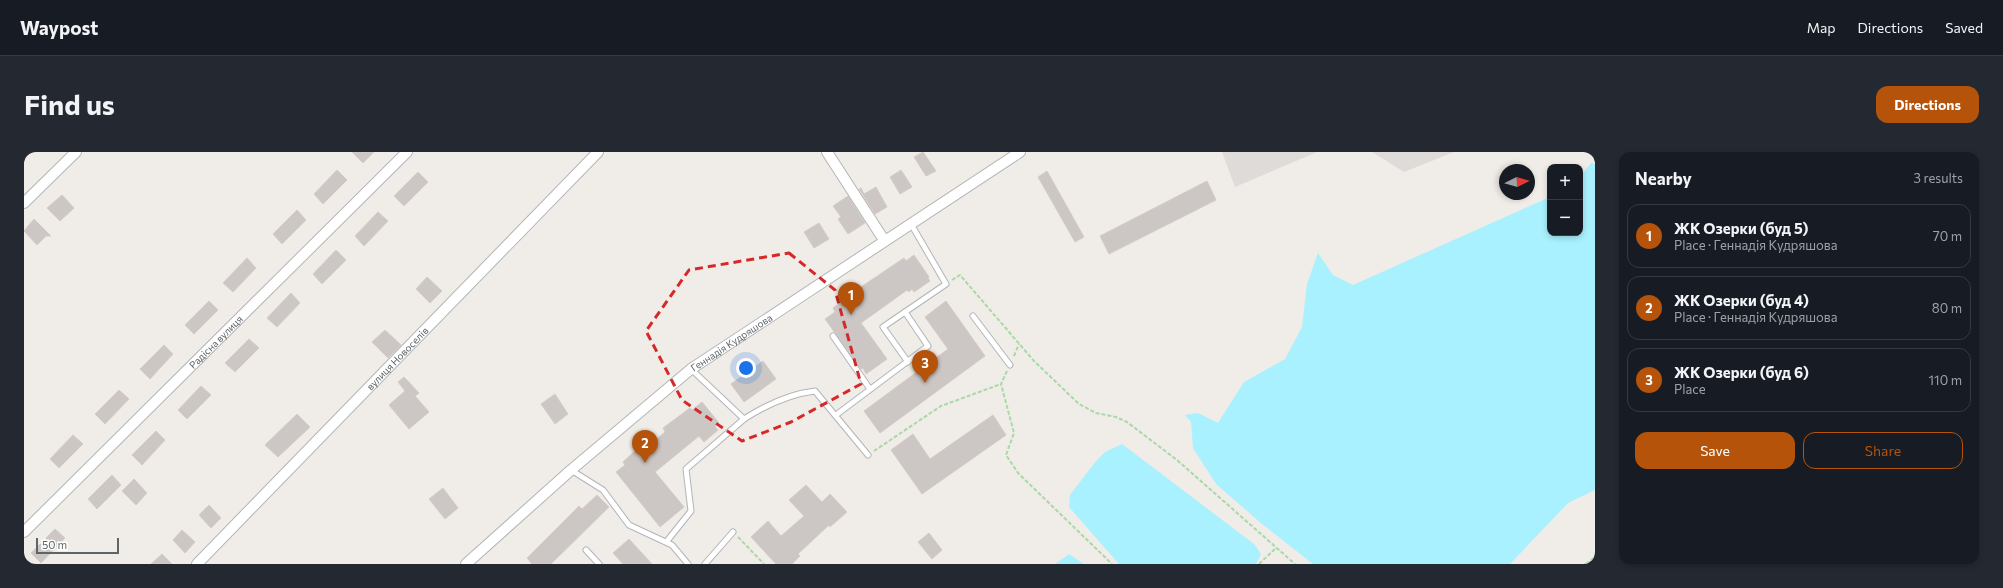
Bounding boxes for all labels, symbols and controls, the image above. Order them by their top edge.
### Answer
text: Waypost [20,16,98,39]
text: Map [1807,19,1836,36]
text: Directions [1858,19,1923,36]
text: Saved [1945,19,1983,36]
button: Directions [1876,86,1979,123]
text: Find us [24,87,115,121]
north arrow [1499,164,1535,200]
map controls [1547,164,1583,236]
button: + [1547,164,1583,200]
text: Nearby [1635,168,1692,189]
text: 3 results [1914,170,1963,186]
button: − [1547,200,1583,236]
text: ЖК Озерки (буд 5) [1674,219,1809,237]
text: 1 [1646,228,1652,244]
text: 70 m [1933,228,1962,244]
text: Place · Геннадія Кудряшова [1674,237,1837,253]
pin: 1 [838,282,864,315]
text: ЖК Озерки (буд 4) [1674,291,1809,309]
text: 2 [1645,300,1653,316]
text: 80 m [1932,300,1962,316]
text: Place · Геннадія Кудряшова [1674,309,1837,325]
street label: Геннадія Кудряшова [688,311,774,374]
street label: Радісна вулиця [186,313,245,371]
street label: вулиця Новоселів [364,324,431,392]
pin: 3 [912,350,938,383]
your location [736,358,756,378]
text: ЖК Озерки (буд 6) [1674,363,1809,381]
text: 3 [1645,372,1653,388]
text: 110 m [1929,372,1962,388]
text: Place [1674,381,1706,397]
pin: 2 [632,430,658,463]
button: Save [1635,432,1795,469]
button: Share [1803,432,1963,469]
scale bar [36,536,119,555]
text: 50 m [42,538,67,551]

